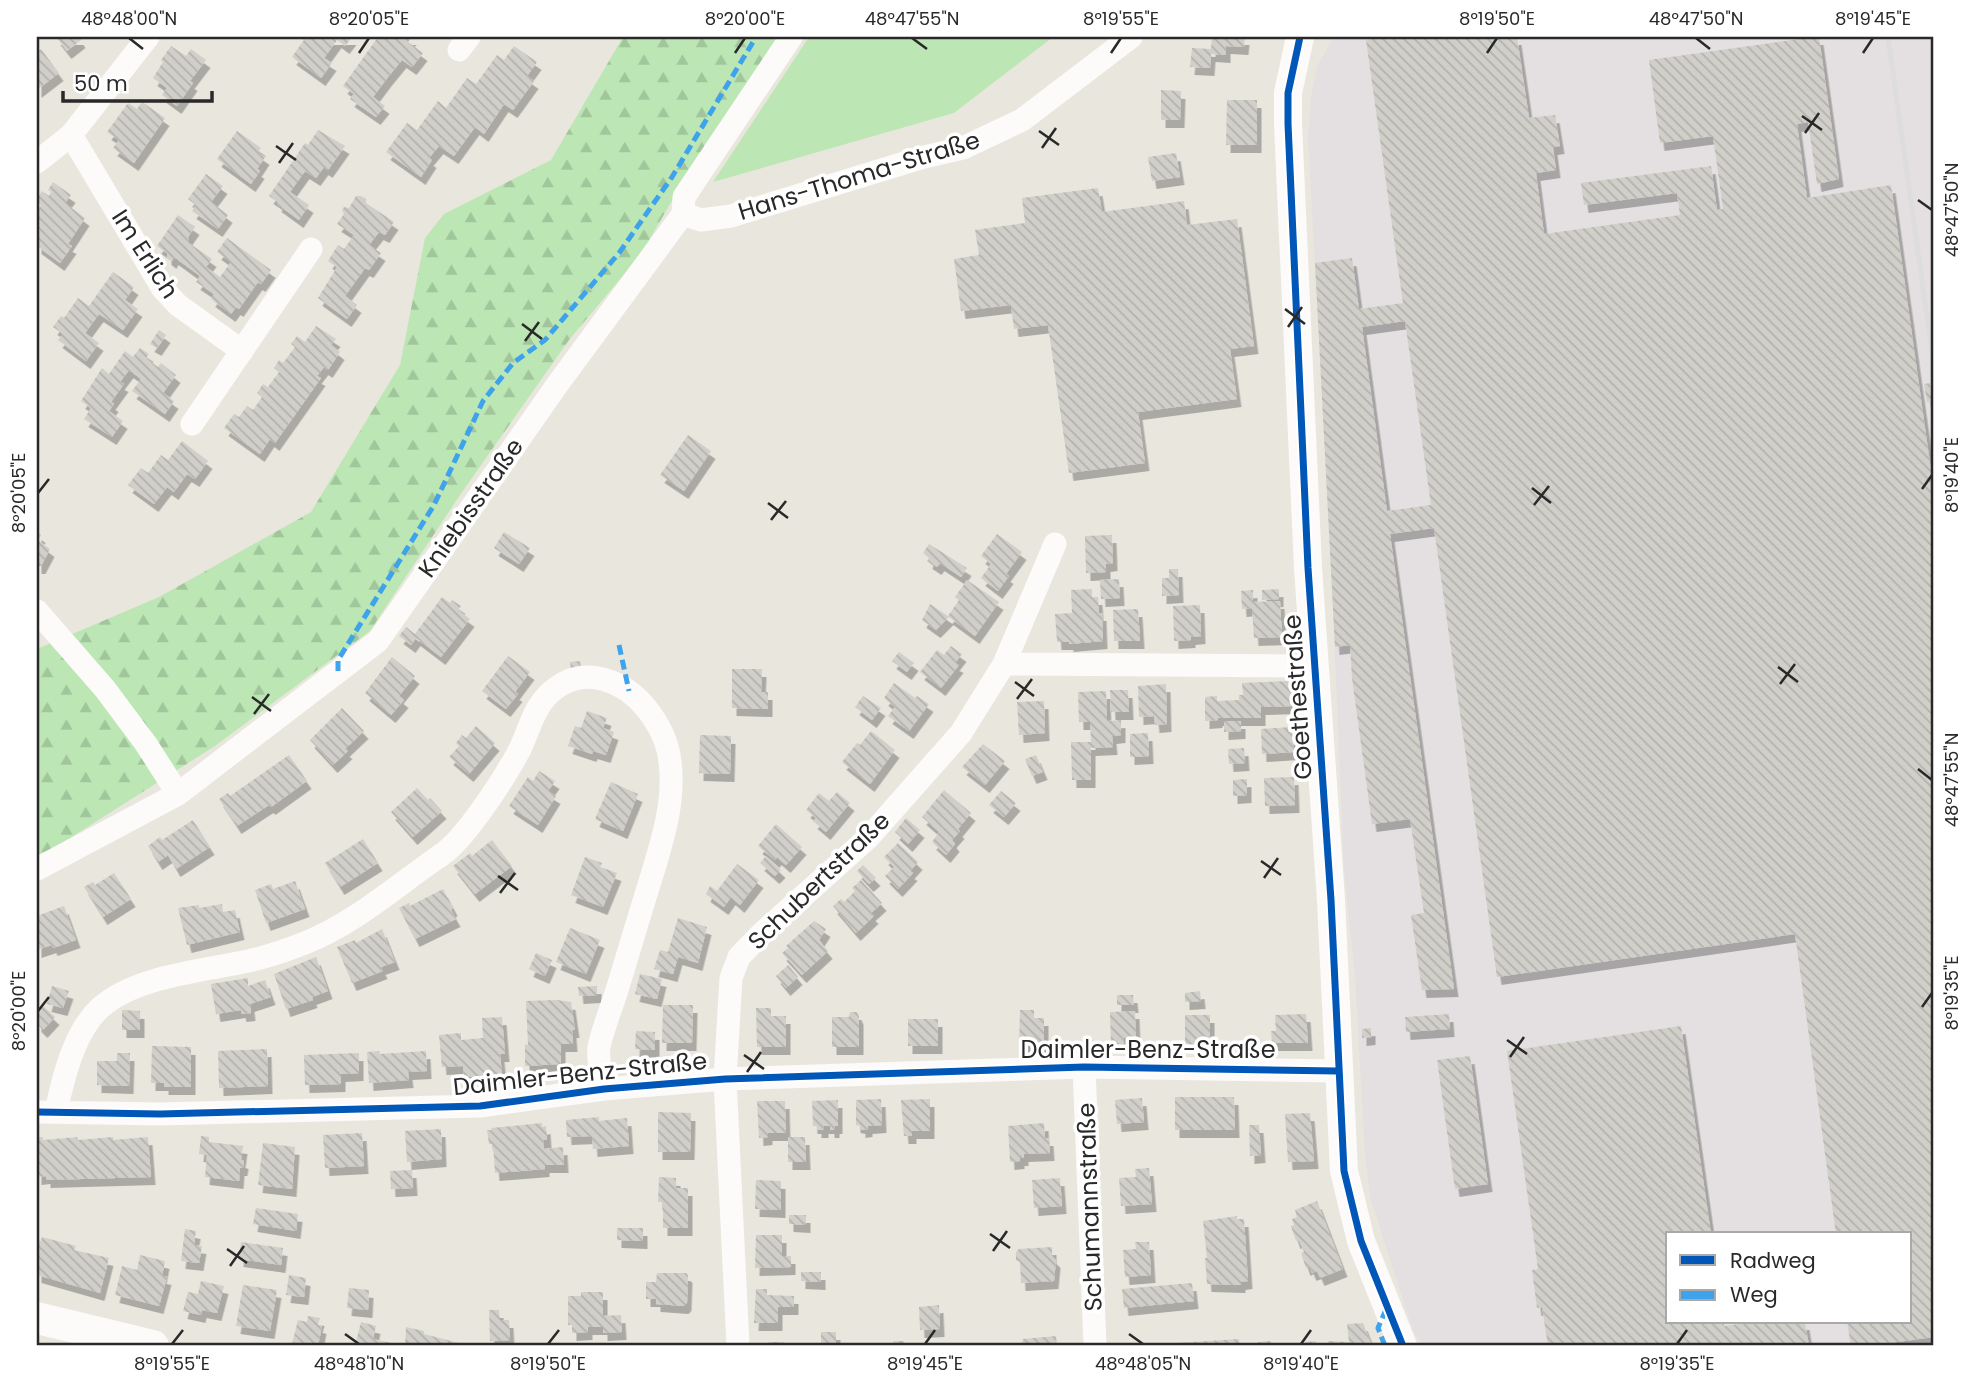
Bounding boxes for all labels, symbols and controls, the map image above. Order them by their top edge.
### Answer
text: 48°48'00"N [81,6,177,31]
text: 8°20'05"E [329,6,409,31]
text: 8°20'00"E [705,6,785,31]
text: 48°47'55"N [865,6,959,31]
text: 8°19'55"E [1083,6,1159,31]
text: 8°19'50"E [1459,6,1535,31]
text: 48°47'50"N [1649,6,1743,31]
text: 8°19'45"E [1835,6,1911,31]
scale bar [63,60,212,104]
text: 50 m [74,69,128,98]
street label: Hans-Thoma-Straße [734,123,984,228]
text: 48°47'50"N [1939,163,1964,257]
street label: Im Erlich [104,203,187,305]
street label: Kniebisstraße [410,432,531,584]
text: 8°19'40"E [1939,437,1964,513]
text: 8°20'05"E [6,453,31,533]
street label: Goethestraße [1275,613,1320,781]
text: 48°47'55"N [1939,733,1964,827]
street label: Schubertstraße [740,804,897,957]
text: 8°19'35"E [1939,955,1964,1031]
text: 8°20'00"E [6,971,31,1051]
street label: Daimler-Benz-Straße [1020,1033,1276,1066]
street label: Daimler-Benz-Straße [451,1044,709,1103]
street label: Schumannstraße [1069,1102,1110,1312]
legend [1666,1232,1912,1324]
text: Radweg [1730,1246,1816,1275]
text: Weg [1730,1280,1778,1309]
text: 8°19'55"E [134,1351,210,1376]
text: 48°48'10"N [314,1351,404,1376]
text: 8°19'50"E [510,1351,586,1376]
text: 8°19'45"E [887,1351,963,1376]
text: 48°48'05"N [1095,1351,1191,1376]
text: 8°19'40"E [1263,1351,1339,1376]
text: 8°19'35"E [1639,1351,1715,1376]

